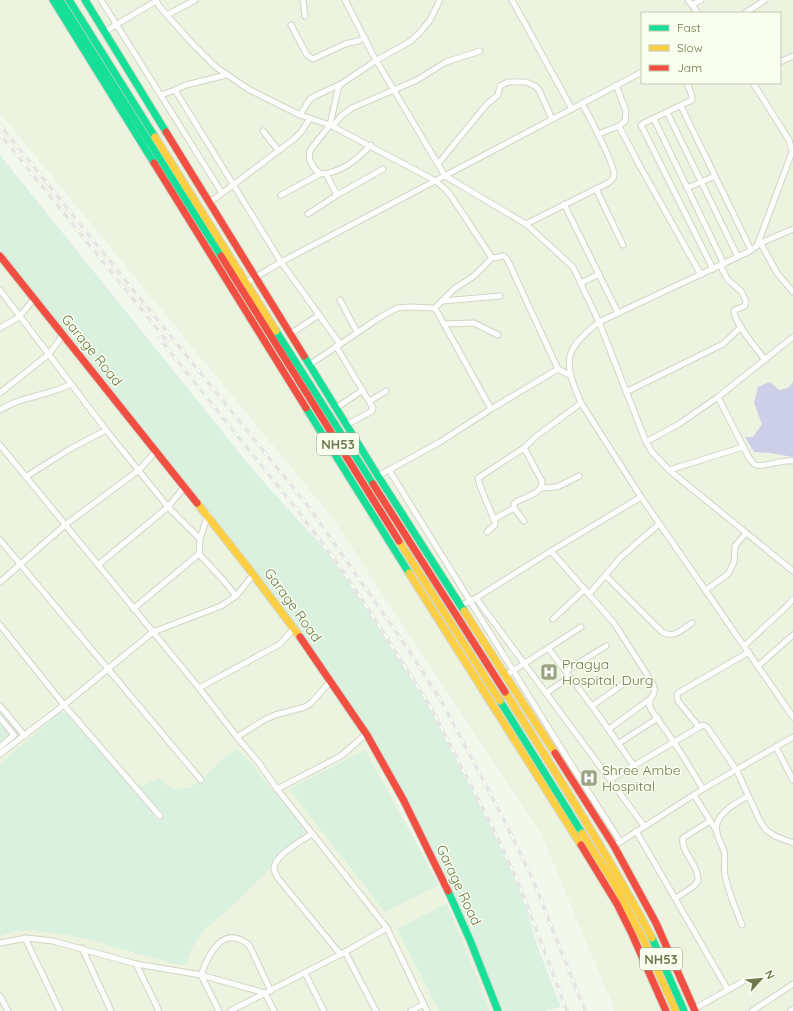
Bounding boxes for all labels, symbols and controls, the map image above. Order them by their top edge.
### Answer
legend [641,12,781,84]
text: Fast [677,20,701,35]
text: Slow [677,40,703,55]
text: Jam [677,60,702,75]
street label: Garage Road [58,311,126,389]
road number: NH53 [317,433,359,455]
street label: Garage Road [260,564,326,646]
place label: Pragya Hospital, Durg [562,655,654,689]
hospital icon: Pragya Hospital, Durg [539,662,559,682]
place label: Shree Ambe Hospital [602,761,681,795]
hospital icon: Shree Ambe Hospital [579,768,599,788]
street label: Garage Road [432,842,486,928]
road number: NH53 [640,948,682,970]
north arrow [741,959,781,999]
text: N [762,968,778,981]

